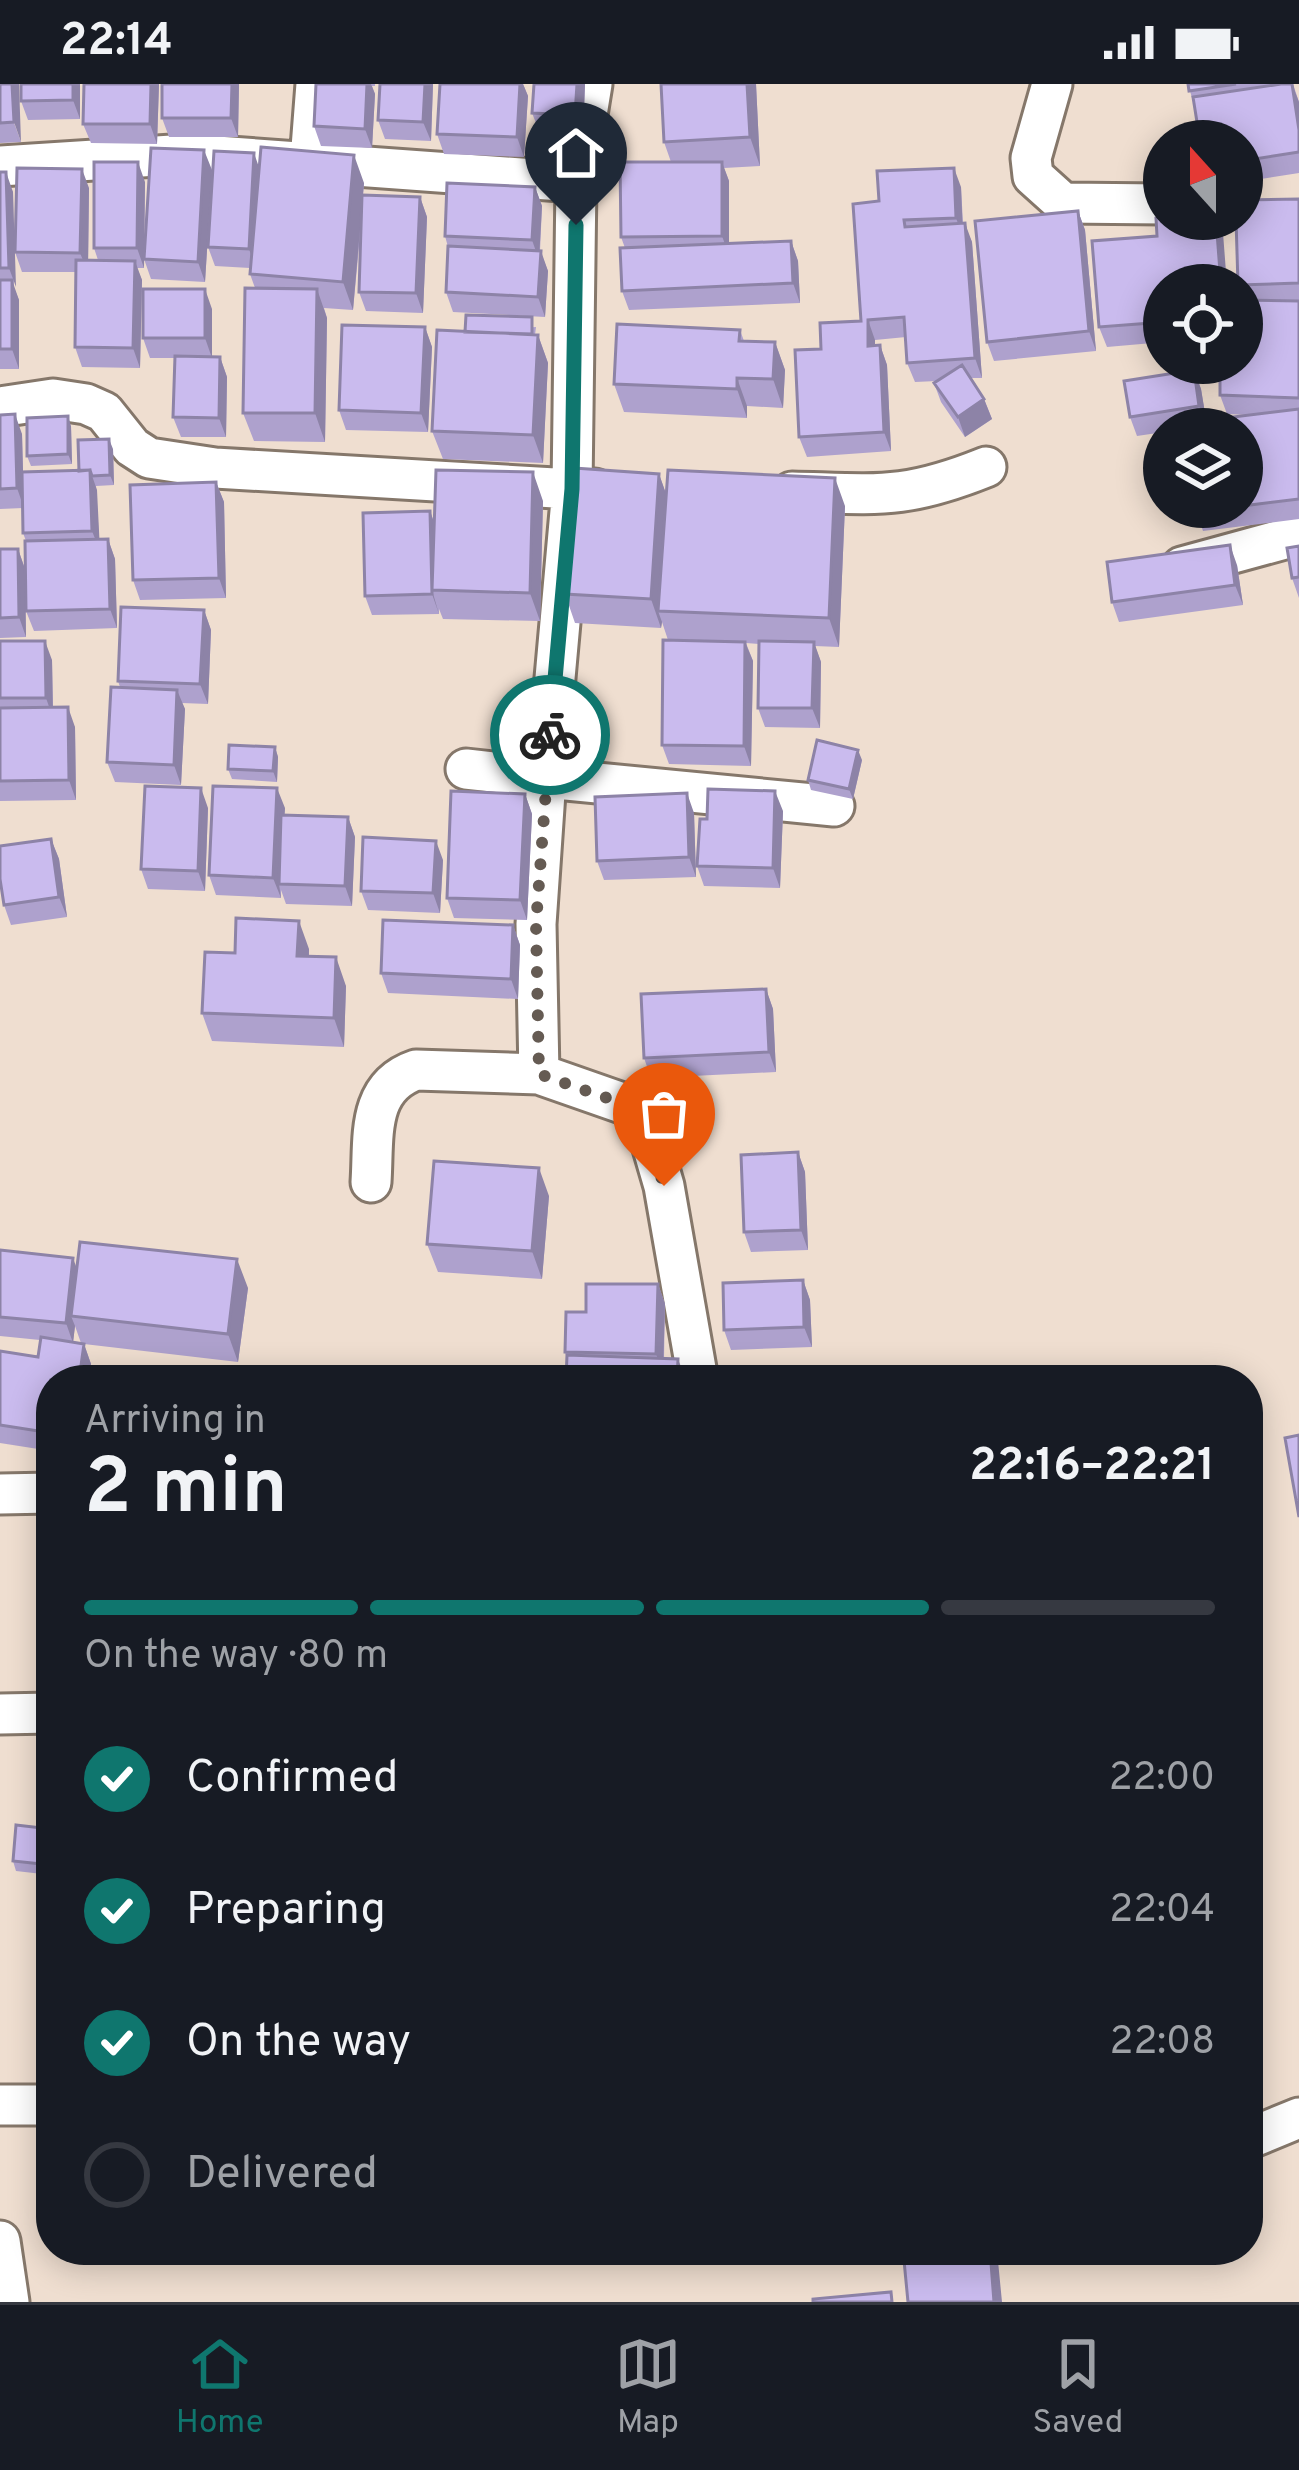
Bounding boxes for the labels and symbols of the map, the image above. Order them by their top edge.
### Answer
pin [525,102,627,225]
north arrow [1143,120,1263,240]
courier [490,675,610,795]
pin [613,1063,715,1186]

